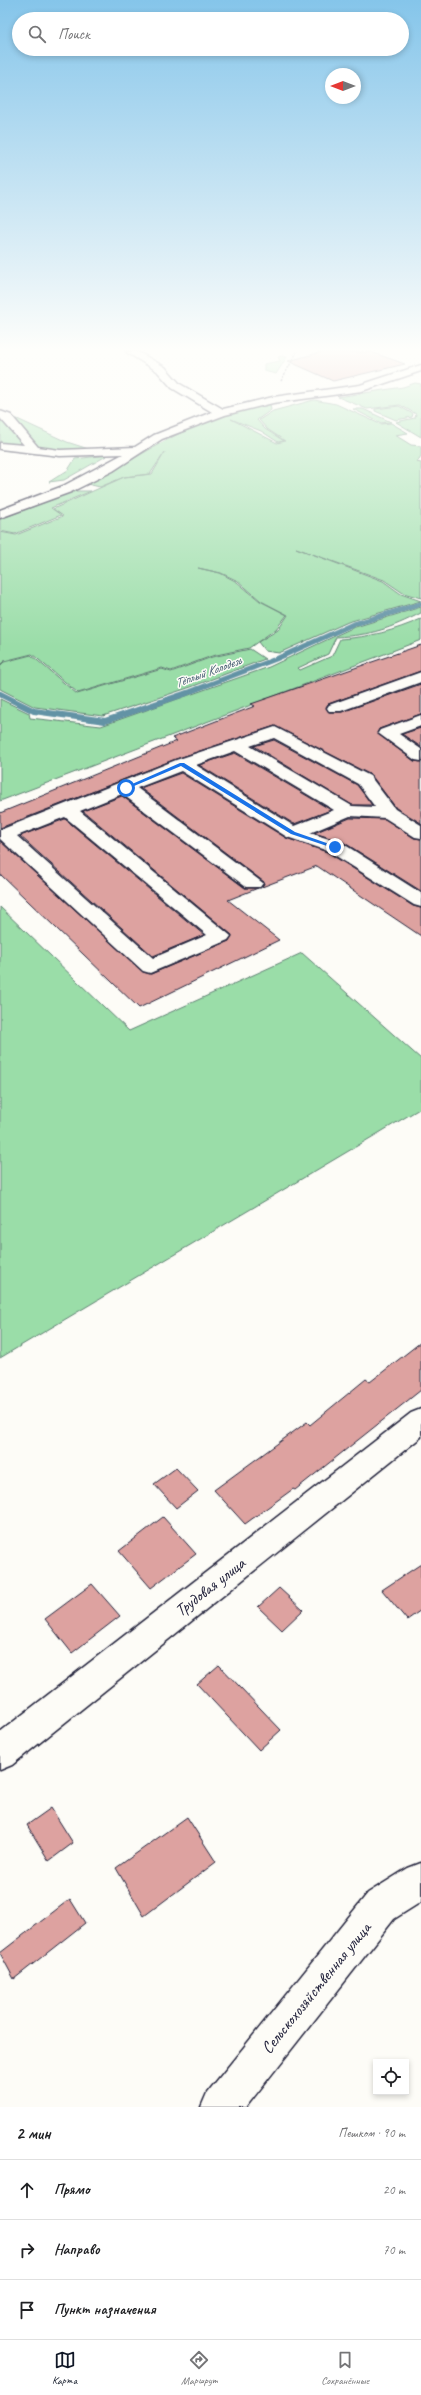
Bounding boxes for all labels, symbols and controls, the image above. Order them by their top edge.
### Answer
search box [12,12,409,56]
icon: search [26,23,48,45]
text: Поиск [58,25,90,44]
north arrow [325,68,361,104]
water label: Тёплый Колодезь [173,652,245,691]
route start [117,779,135,797]
route end [326,838,344,856]
street label: Трудовая улица [171,1552,251,1621]
street label: Сельскохозяйственная улица [257,1916,377,2058]
map controls [373,2059,409,2095]
button: locate [373,2059,409,2095]
text: 2 мин [16,2123,51,2144]
text: Пешком · 90 m [338,2125,405,2141]
icon: ahead [16,2179,38,2201]
text: Прямо [54,2180,90,2199]
text: 20 m [383,2182,405,2198]
icon: right [16,2239,38,2261]
text: Направо [54,2240,100,2259]
text: 70 m [383,2242,405,2258]
icon: arrive [16,2299,38,2321]
text: Пункт назначения [54,2300,156,2319]
tab: Карта [52,2349,77,2387]
tab: Маршрут [181,2349,217,2387]
tab: Сохранённые [321,2349,369,2387]

